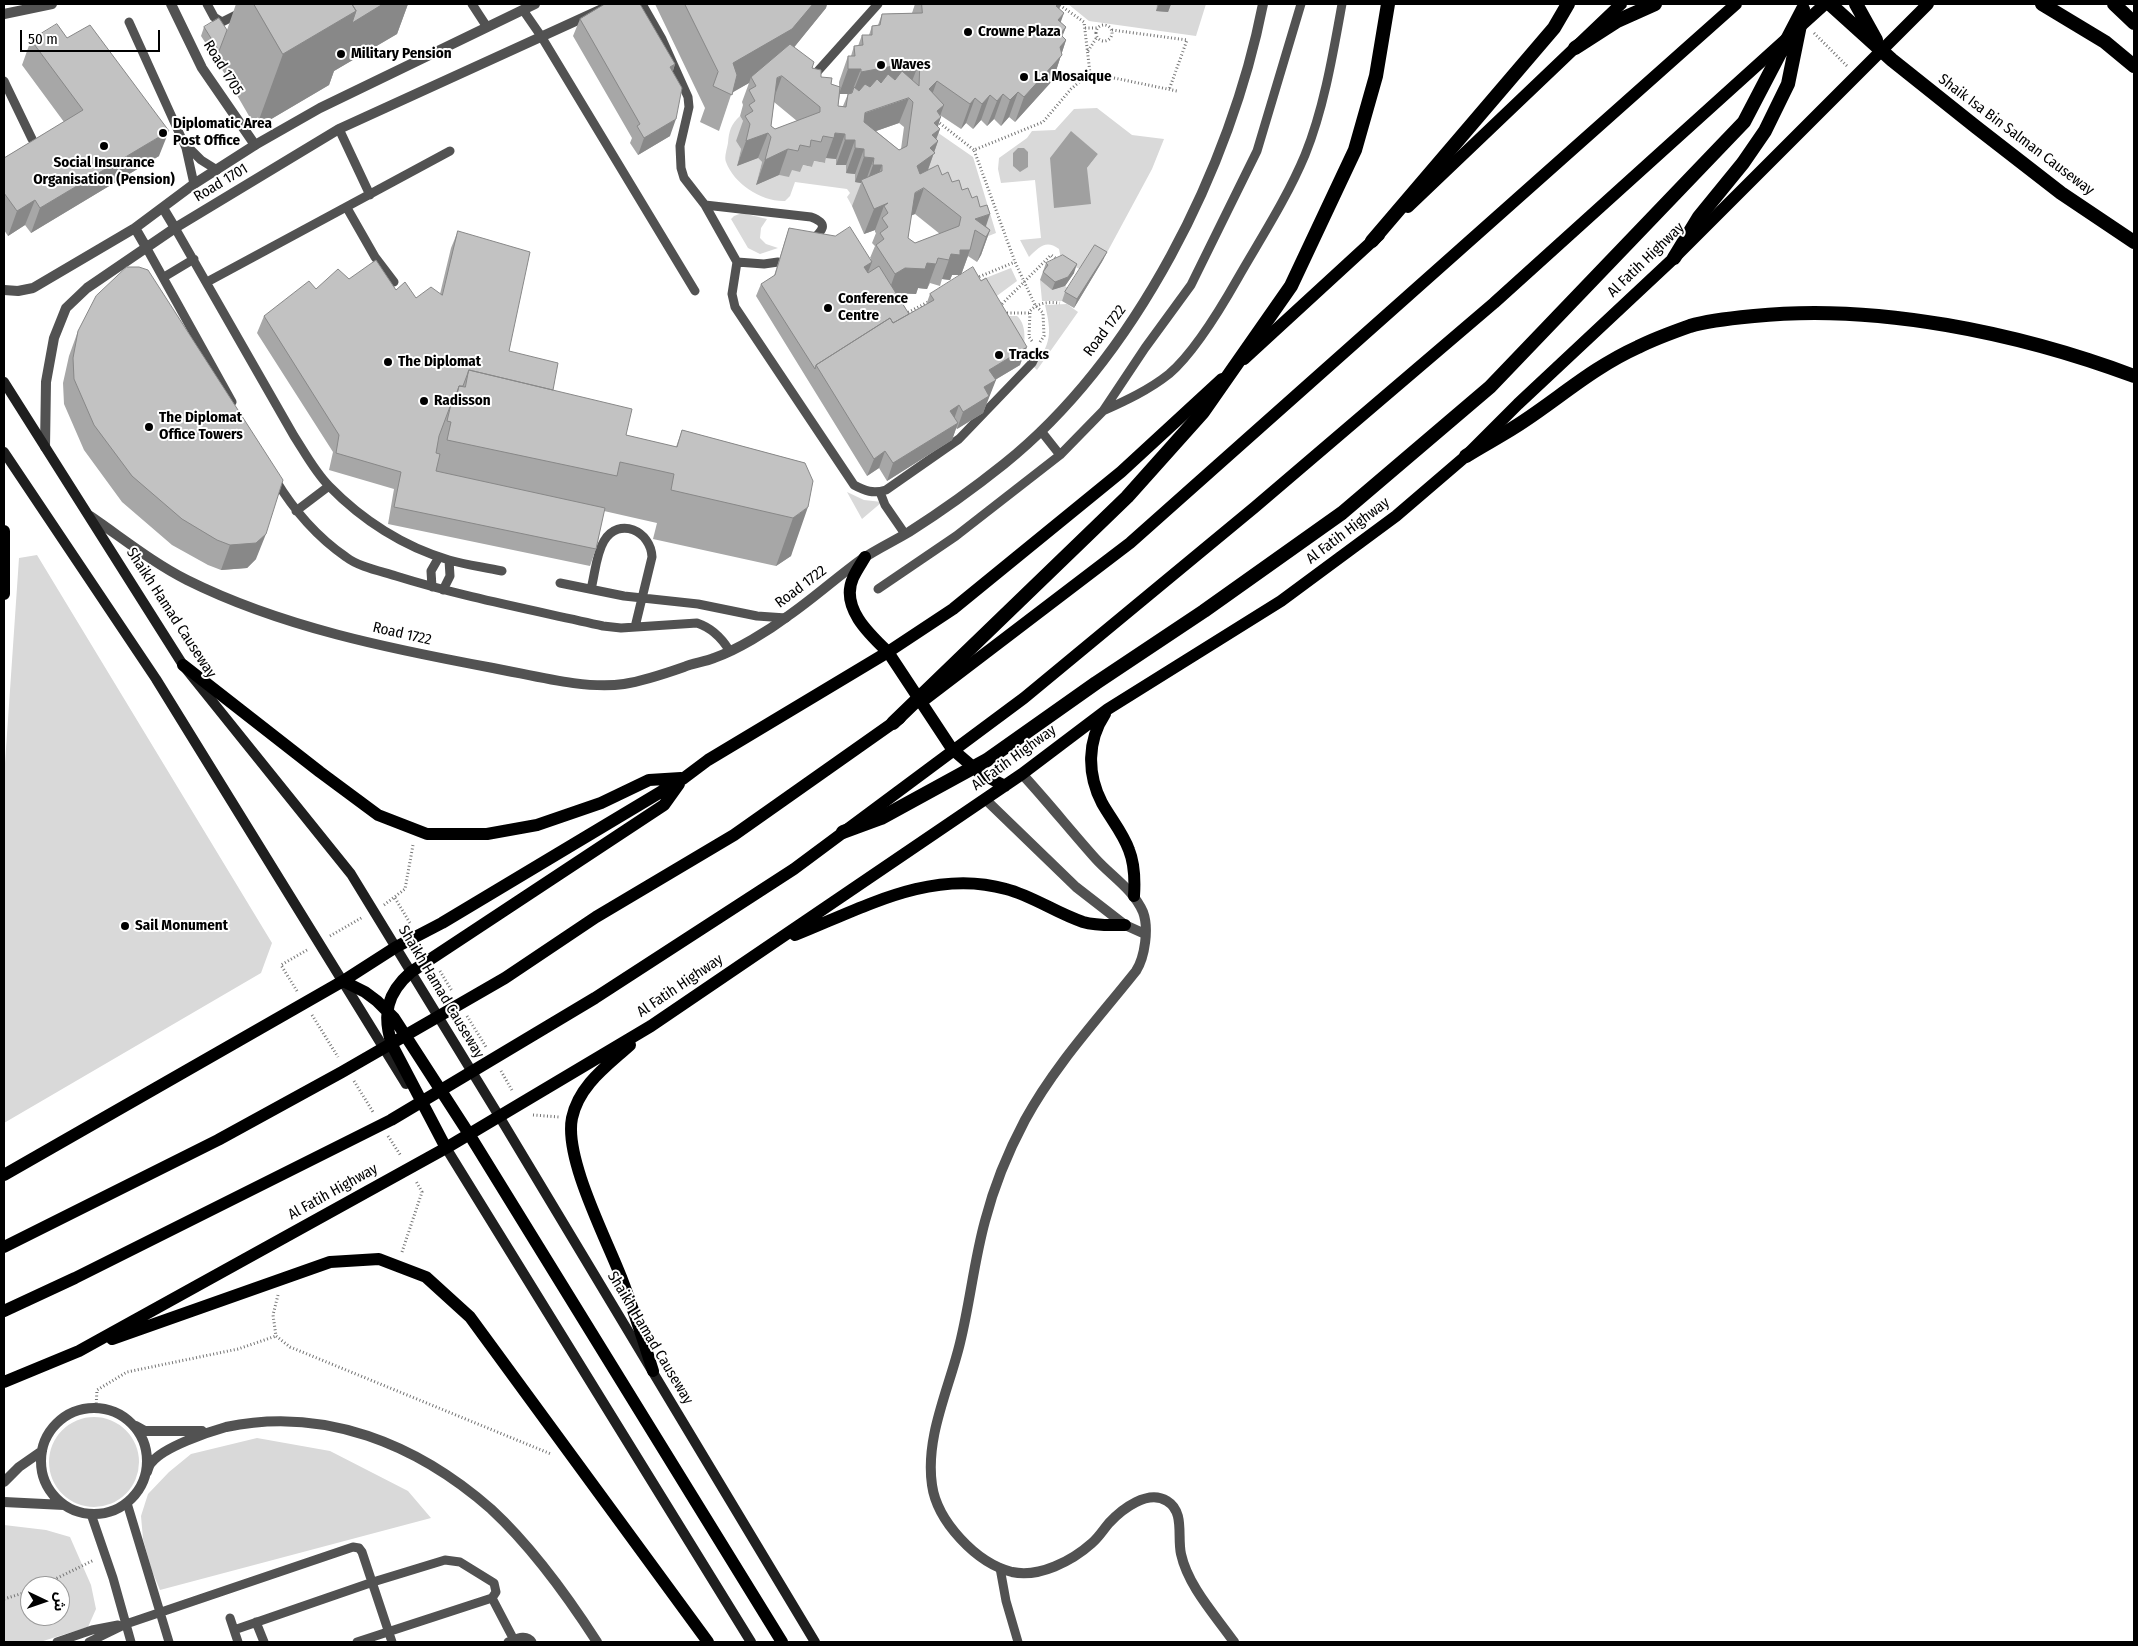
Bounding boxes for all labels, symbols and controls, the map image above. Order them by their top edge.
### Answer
scale bar [22,20,162,52]
place label: Crowne Plaza [978,23,1061,41]
marker: Crowne Plaza [962,26,974,38]
text: 50 m [28,30,58,48]
street label: Road 1705 [199,37,247,99]
place label: Military Pension [351,45,451,63]
marker: Military Pension [335,48,347,60]
place label: Waves [891,56,930,74]
marker: Waves [875,59,887,71]
place label: La Mosaique [1034,68,1112,86]
marker: La Mosaique [1018,71,1030,83]
street label: Shaik Isa Bin Salman Causeway [1935,71,2097,199]
place label: Diplomatic Area Post Office [173,115,272,150]
marker: Diplomatic Area Post Office [157,127,169,139]
marker: Social Insurance Organisation (Pension) [98,140,110,152]
place label: Social Insurance Organisation (Pension) [33,154,175,189]
street label: Road 1701 [191,160,251,206]
street label: Al Fatih Highway [1604,219,1688,301]
place label: Conference Centre [838,290,908,325]
marker: Conference Centre [822,302,834,314]
street label: Road 1722 [1080,302,1130,360]
place label: Tracks [1009,346,1049,364]
marker: Tracks [993,349,1005,361]
place label: The Diplomat [398,353,481,371]
marker: The Diplomat [382,356,394,368]
place label: Radisson [434,392,491,410]
marker: Radisson [418,395,430,407]
place label: The Diplomat Office Towers [159,409,243,444]
marker: The Diplomat Office Towers [143,421,155,433]
street label: Al Fatih Highway [1303,494,1393,568]
street label: Shaikh Hamad Causeway [122,544,220,682]
street label: Road 1722 [772,562,830,612]
street label: Road 1722 [371,619,433,649]
street label: Al Fatih Highway [968,721,1060,795]
place label: Sail Monument [135,917,228,935]
marker: Sail Monument [119,920,131,932]
street label: Shaikh Hamad Causeway [394,922,488,1062]
street label: Al Fatih Highway [634,951,726,1021]
street label: Al Fatih Highway [285,1160,381,1224]
street label: Shaikh Hamad Causeway [603,1268,697,1408]
north arrow [20,1576,70,1626]
text: ش [50,1592,68,1612]

